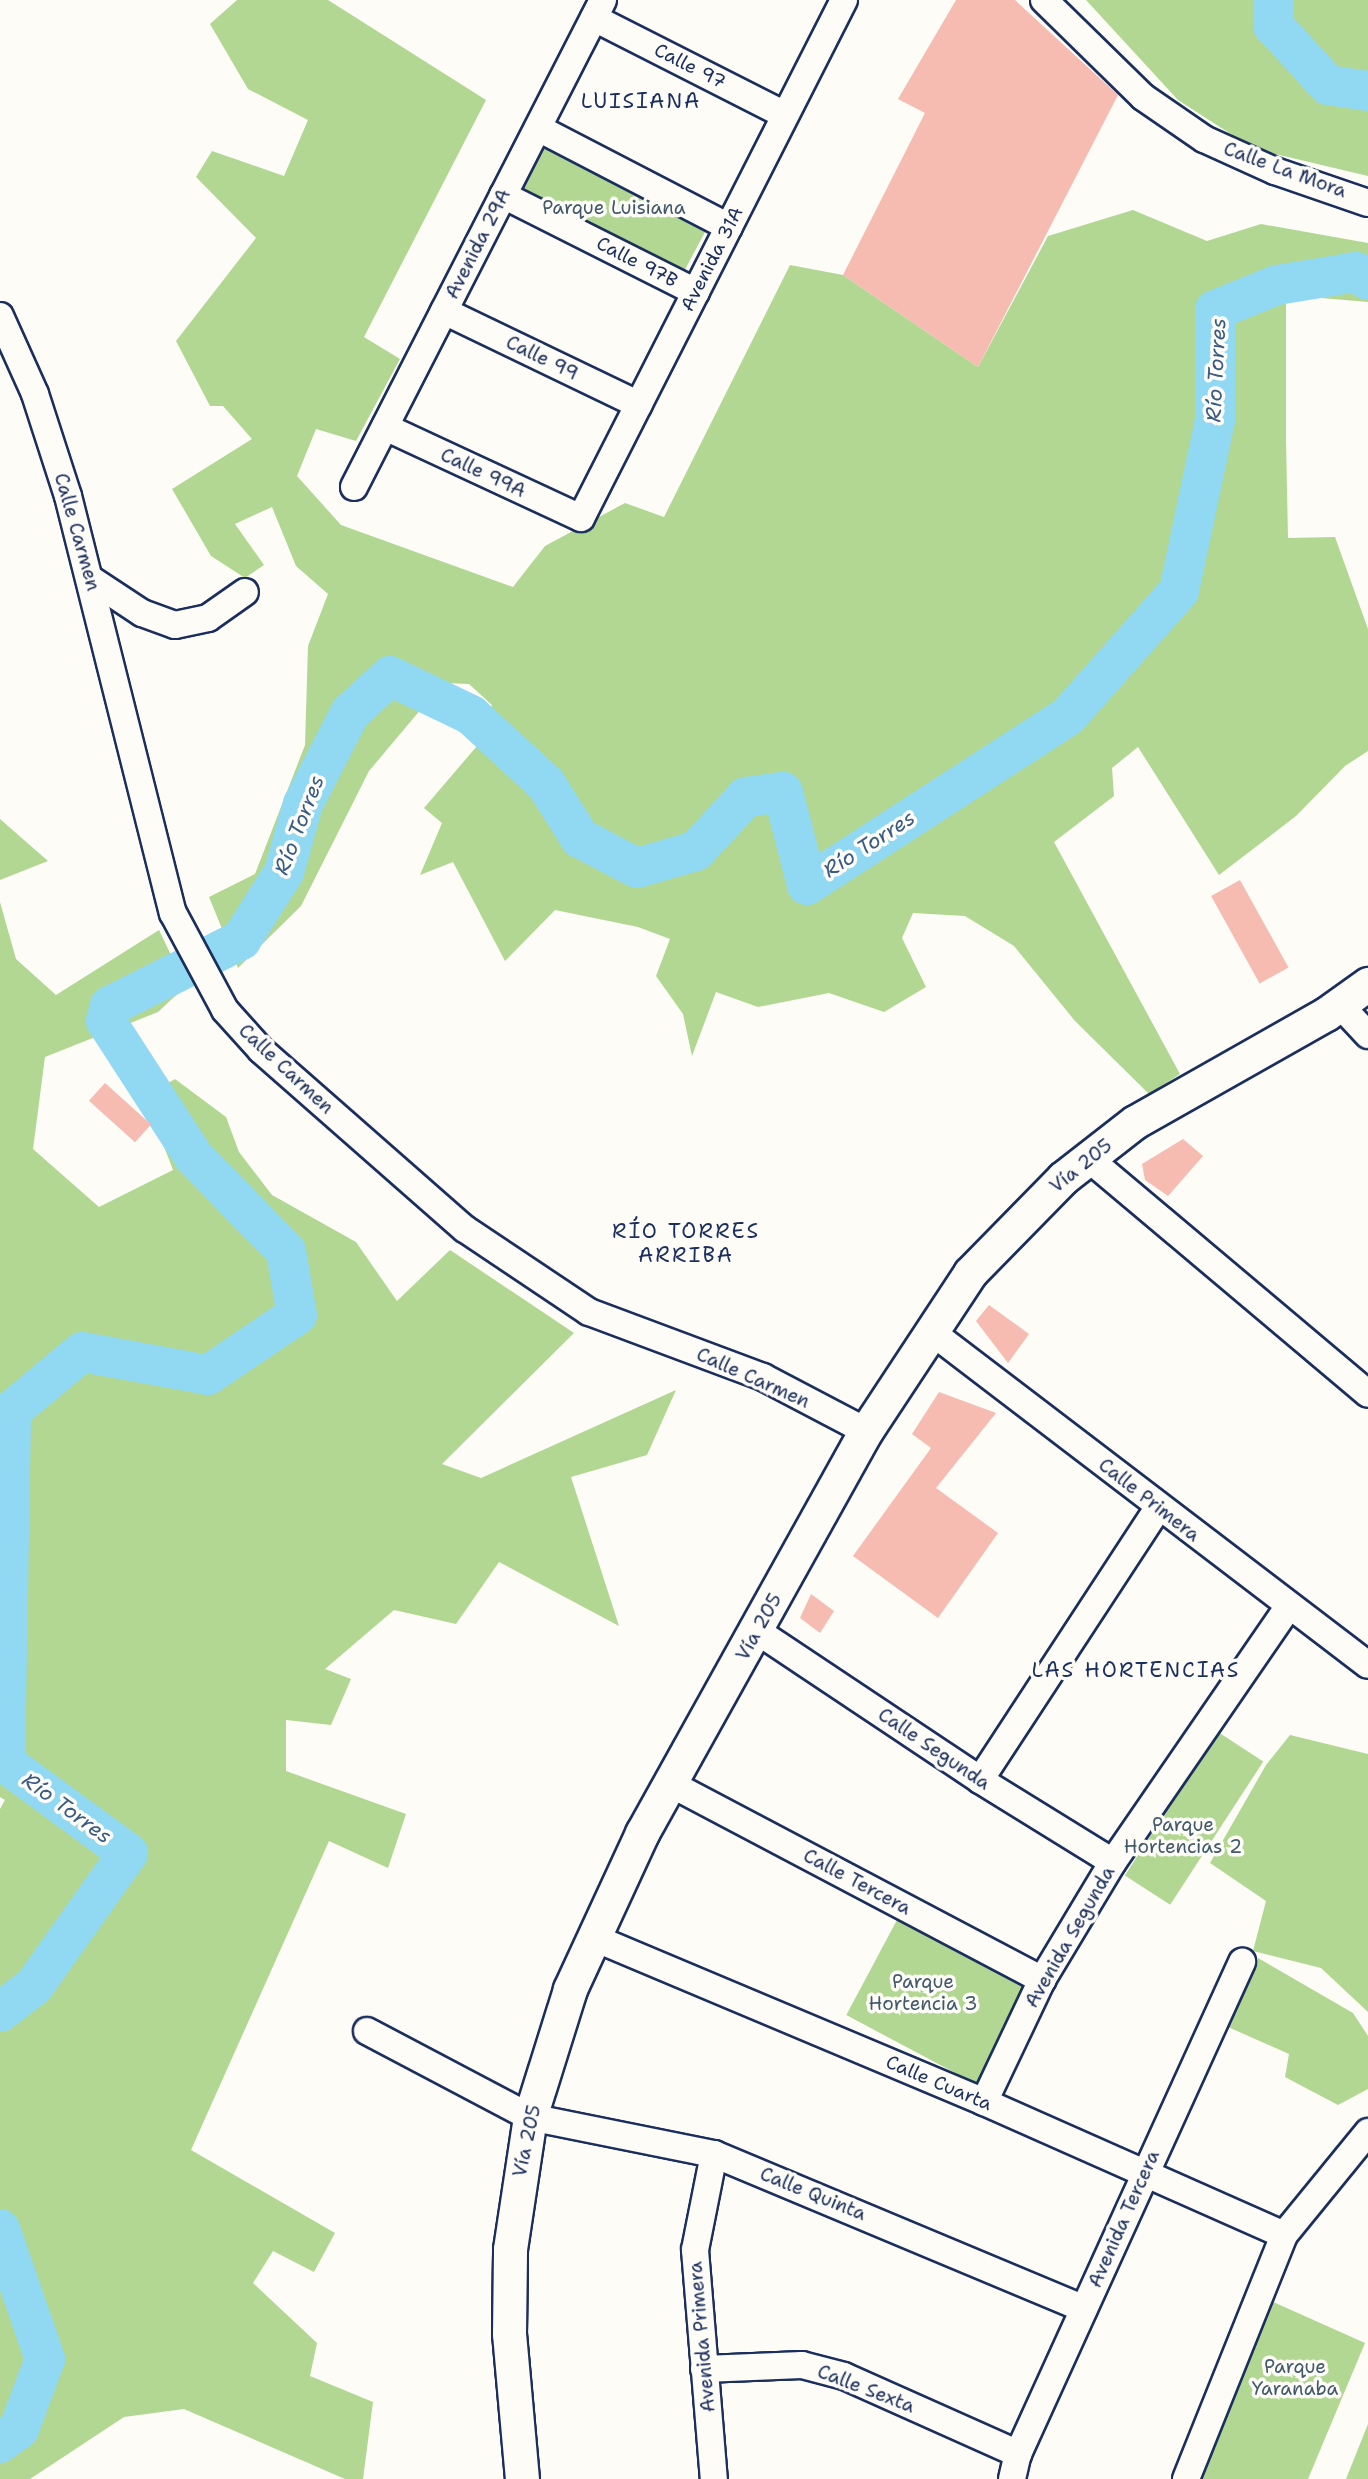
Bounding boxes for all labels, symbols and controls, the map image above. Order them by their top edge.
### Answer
street label: Calle 97 [650,38,730,94]
district label: LUISIANA [582,88,700,114]
street label: Calle La Mora [1220,137,1350,203]
street label: Avenida 29A [441,185,515,303]
park label: Parque Luisiana [542,197,686,219]
street label: Avenida 31A [676,203,748,315]
street label: Calle 97B [592,232,682,292]
water label: Río Torres [1201,317,1231,423]
street label: Calle 99 [502,331,582,385]
street label: Calle 99A [437,443,529,503]
street label: Calle Carmen [49,471,105,593]
water label: Río Torres [269,772,329,878]
water label: Río Torres [818,805,920,883]
street label: Calle Carmen [234,1019,338,1119]
street label: Vía 205 [1045,1134,1117,1198]
district label: RÍO TORRES ARRIBA [613,1218,759,1268]
street label: Calle Carmen [693,1343,813,1413]
street label: Calle Primera [1094,1453,1204,1547]
street label: Vía 205 [731,1589,787,1665]
district label: LAS HORTENCIAS [1033,1657,1239,1683]
street label: Calle Segunda [874,1703,994,1795]
water label: Río Torres [17,1767,117,1849]
park label: Parque Hortencias 2 [1124,1814,1242,1858]
street label: Calle Tercera [799,1844,915,1920]
street label: Avenida Segunda [1020,1862,1120,2012]
park label: Parque Hortencia 3 [869,1971,977,2015]
street label: Calle Cuarta [882,2050,996,2116]
street label: Vía 205 [508,2103,546,2179]
street label: Avenida Tercera [1084,2147,1164,2291]
street label: Calle Quinta [757,2162,869,2226]
street label: Avenida Primera [684,2261,720,2413]
park label: Parque Yaranaba [1252,2356,1338,2400]
street label: Calle Sexta [814,2360,918,2418]

